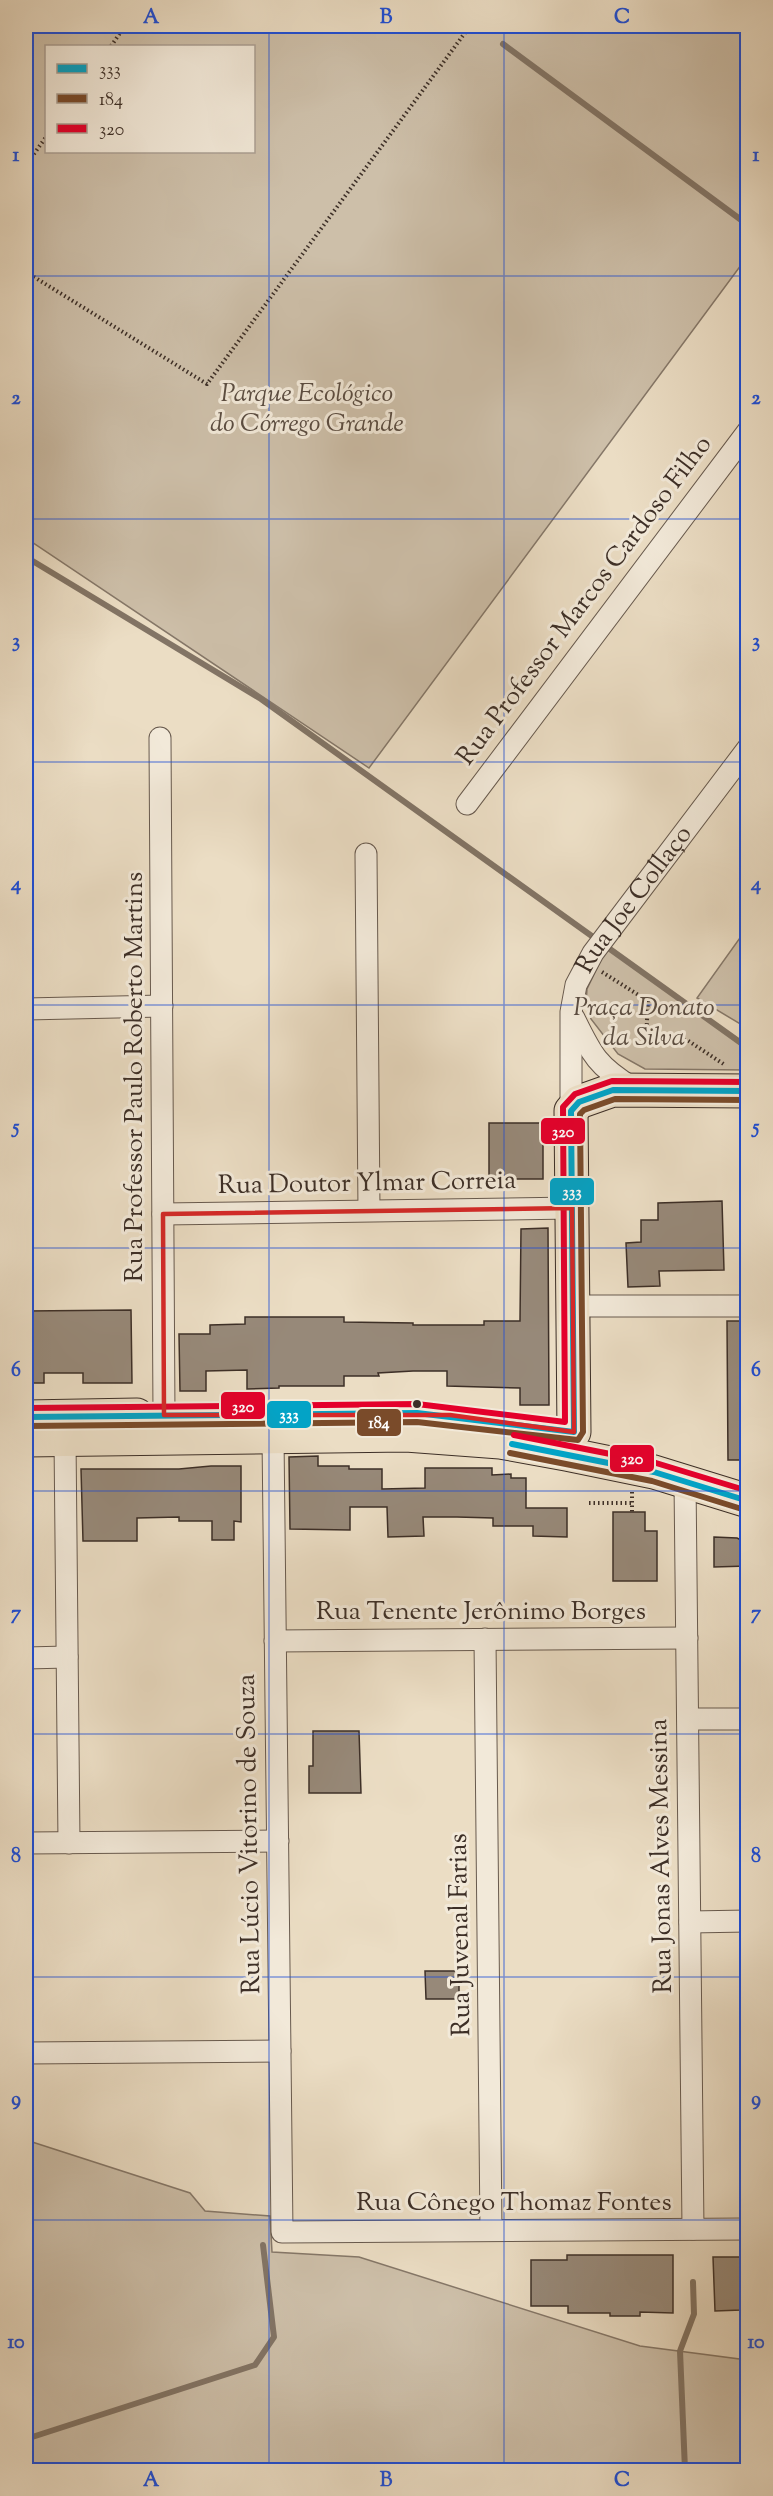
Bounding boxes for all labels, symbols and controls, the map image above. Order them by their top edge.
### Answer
text: A [143,4,160,33]
text: B [380,4,393,33]
text: C [614,4,630,33]
legend [45,45,255,153]
text: 333 [99,58,121,84]
text: 184 [99,88,123,114]
text: 320 [99,118,124,144]
text: 1 [13,142,20,171]
text: 1 [753,142,760,171]
park label: Parque Ecológico do Córrego Grande [210,376,404,443]
text: 2 [11,385,21,414]
text: 2 [751,385,761,414]
street label: Rua Professor Marcos Cardoso Filho [448,428,722,774]
text: 3 [12,628,20,657]
text: 3 [752,628,760,657]
street label: Rua Joe Collaço [567,818,702,980]
text: 4 [10,871,21,900]
text: 4 [750,871,761,900]
street label: Rua Professor Paulo Roberto Martins [117,872,154,1282]
park label: Praça Donato da Silva [573,990,715,1057]
text: 5 [11,1114,20,1143]
text: 5 [751,1114,760,1143]
line badge: 320 [540,1117,586,1145]
text: 320 [552,1122,575,1145]
street label: Rua Doutor Ylmar Correia [218,1163,516,1205]
line badge: 333 [549,1177,595,1206]
text: 333 [562,1182,582,1205]
text: 6 [11,1357,21,1386]
text: 6 [751,1357,761,1386]
line badge: 320 [220,1391,266,1420]
text: 320 [232,1397,255,1420]
unlabelled marker [411,1398,423,1410]
line badge: 333 [266,1400,312,1429]
text: 333 [279,1405,299,1428]
line badge: 184 [356,1408,402,1437]
text: 184 [368,1413,390,1436]
line badge: 320 [609,1444,655,1473]
text: 320 [621,1449,644,1472]
street label: Rua Tenente Jerônimo Borges [316,1594,646,1631]
text: 7 [11,1600,22,1629]
text: 7 [751,1600,762,1629]
street label: Rua Lúcio Vitorino de Souza [229,1674,271,1994]
street label: Rua Jonas Alves Messina [641,1718,683,1994]
street label: Rua Juvenal Farias [441,1833,481,2037]
text: 8 [11,1843,21,1872]
text: 8 [751,1843,761,1872]
text: 9 [11,2086,21,2115]
text: 9 [751,2086,761,2115]
street label: Rua Cônego Thomaz Fontes [356,2185,672,2222]
text: 10 [7,2329,25,2358]
text: 10 [747,2329,765,2358]
text: A [143,2467,160,2496]
text: B [380,2467,393,2496]
text: C [614,2467,630,2496]

